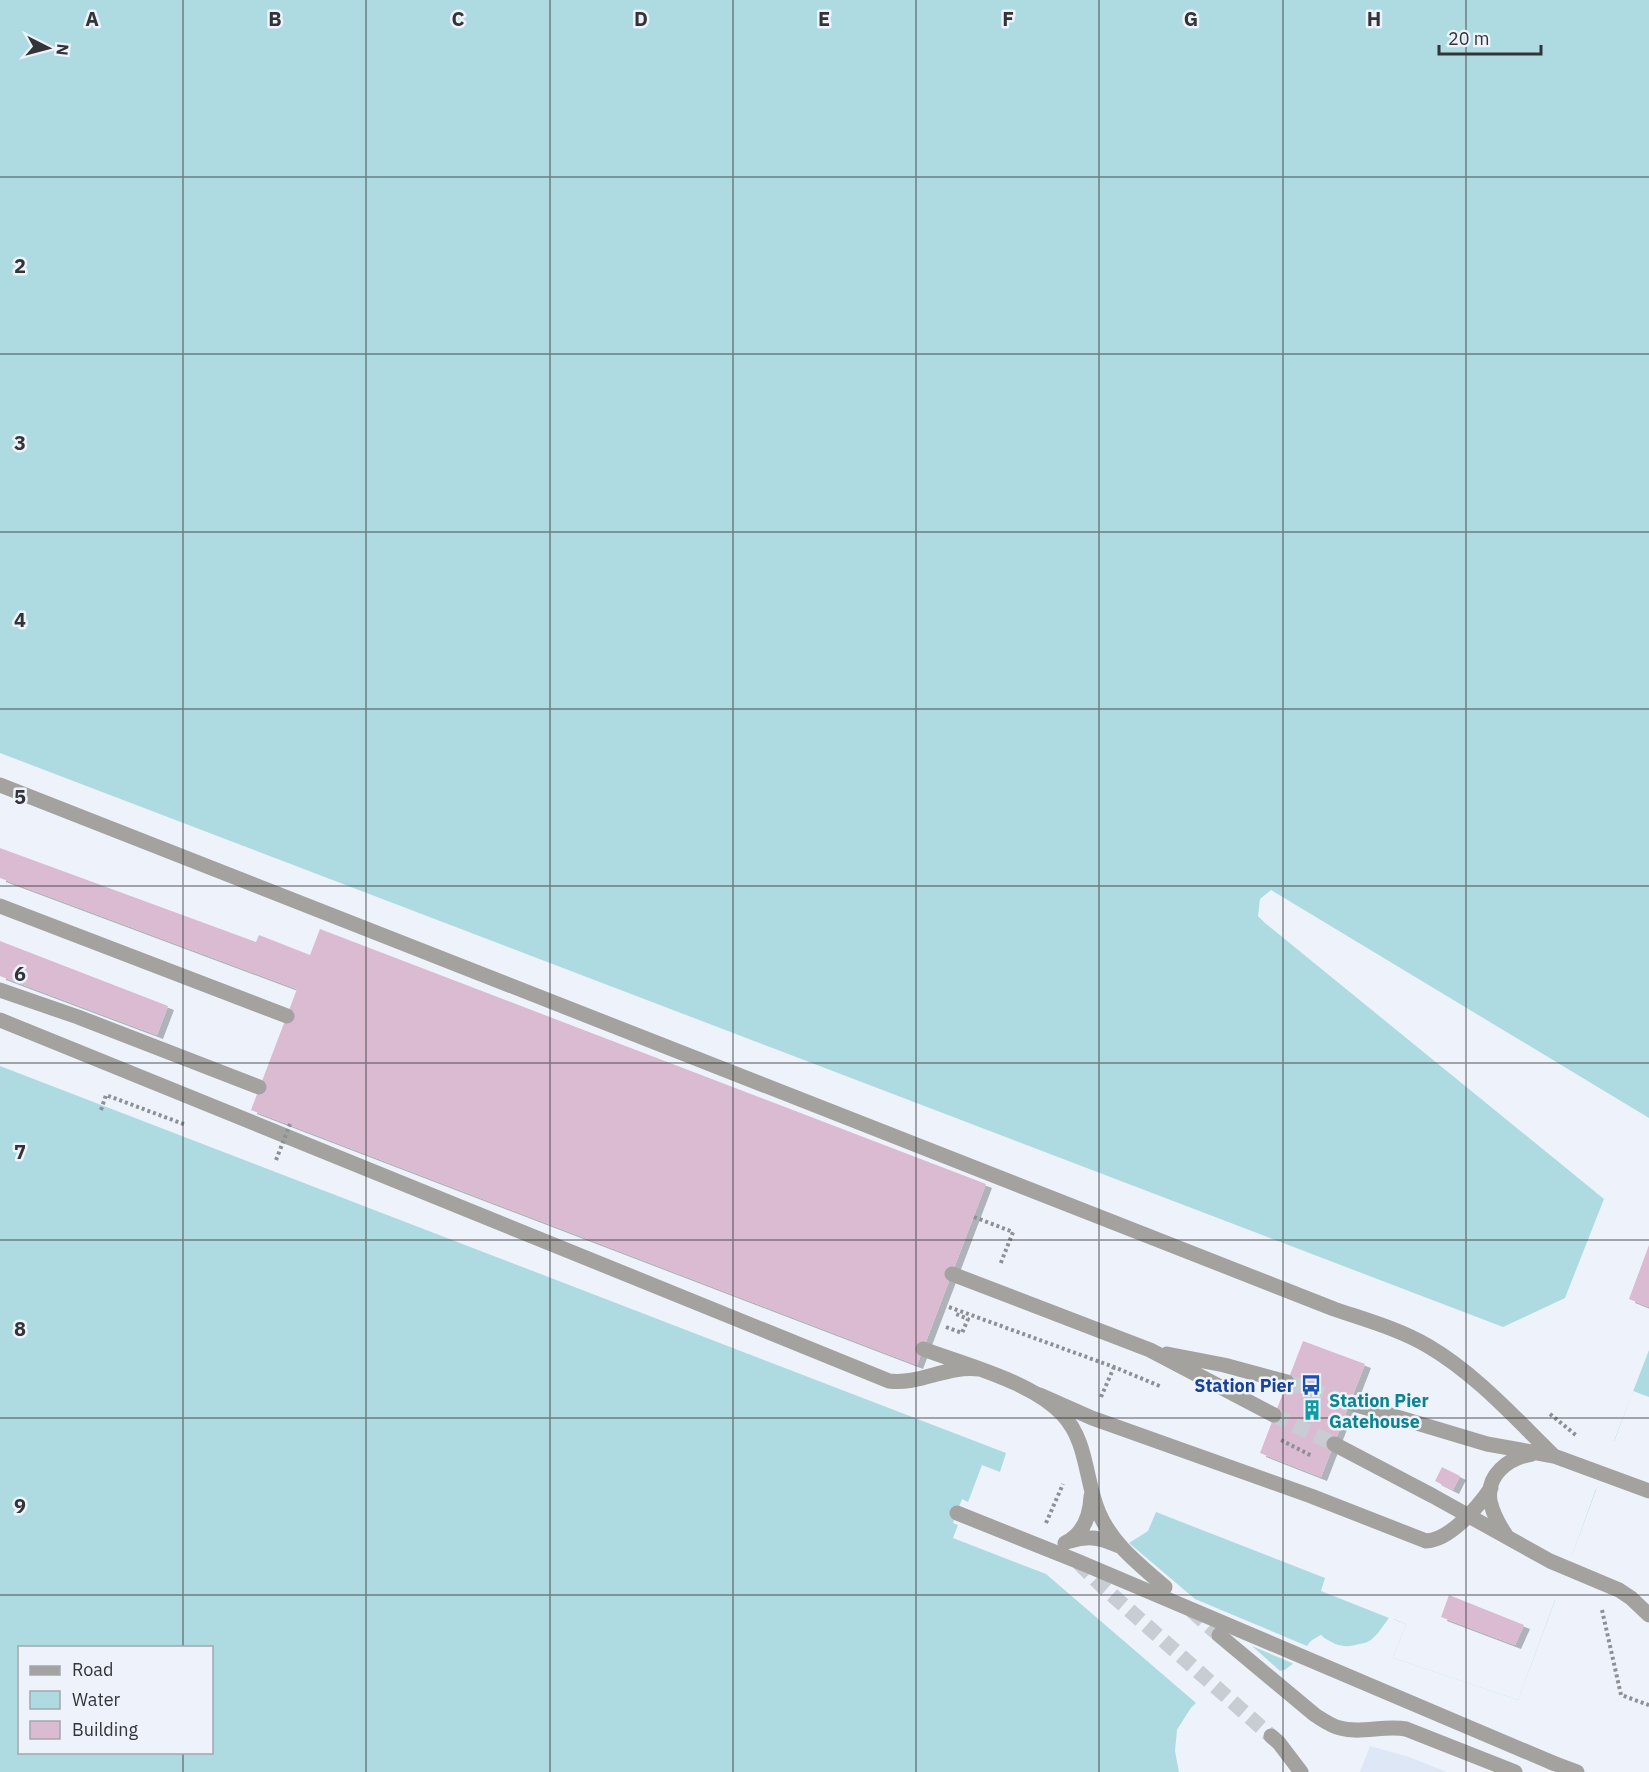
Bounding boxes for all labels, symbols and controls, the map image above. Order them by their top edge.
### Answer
text: A [85,5,99,32]
text: B [268,5,282,32]
text: C [451,5,465,32]
text: D [634,5,648,32]
text: E [818,5,830,32]
text: F [1002,5,1014,32]
text: G [1184,5,1198,32]
text: H [1367,5,1381,32]
north arrow [18,18,78,78]
scale bar [1439,18,1541,56]
text: 20 m [1448,27,1490,50]
text: N [52,43,73,56]
text: 2 [14,252,26,279]
text: 3 [14,429,26,456]
text: 4 [14,606,26,633]
text: 5 [14,783,26,810]
text: 6 [14,960,26,987]
text: 7 [14,1138,26,1165]
text: 8 [14,1315,26,1342]
bus stop icon: Station Pier [1299,1373,1323,1397]
place label: Station Pier [1194,1374,1294,1397]
place label: Station Pier Gatehouse [1329,1389,1429,1433]
building icon: Station Pier Gatehouse [1300,1398,1324,1422]
text: 9 [14,1492,26,1519]
legend [18,1646,213,1754]
text: Road [72,1658,113,1681]
text: Water [72,1688,121,1711]
text: Building [72,1718,139,1741]

